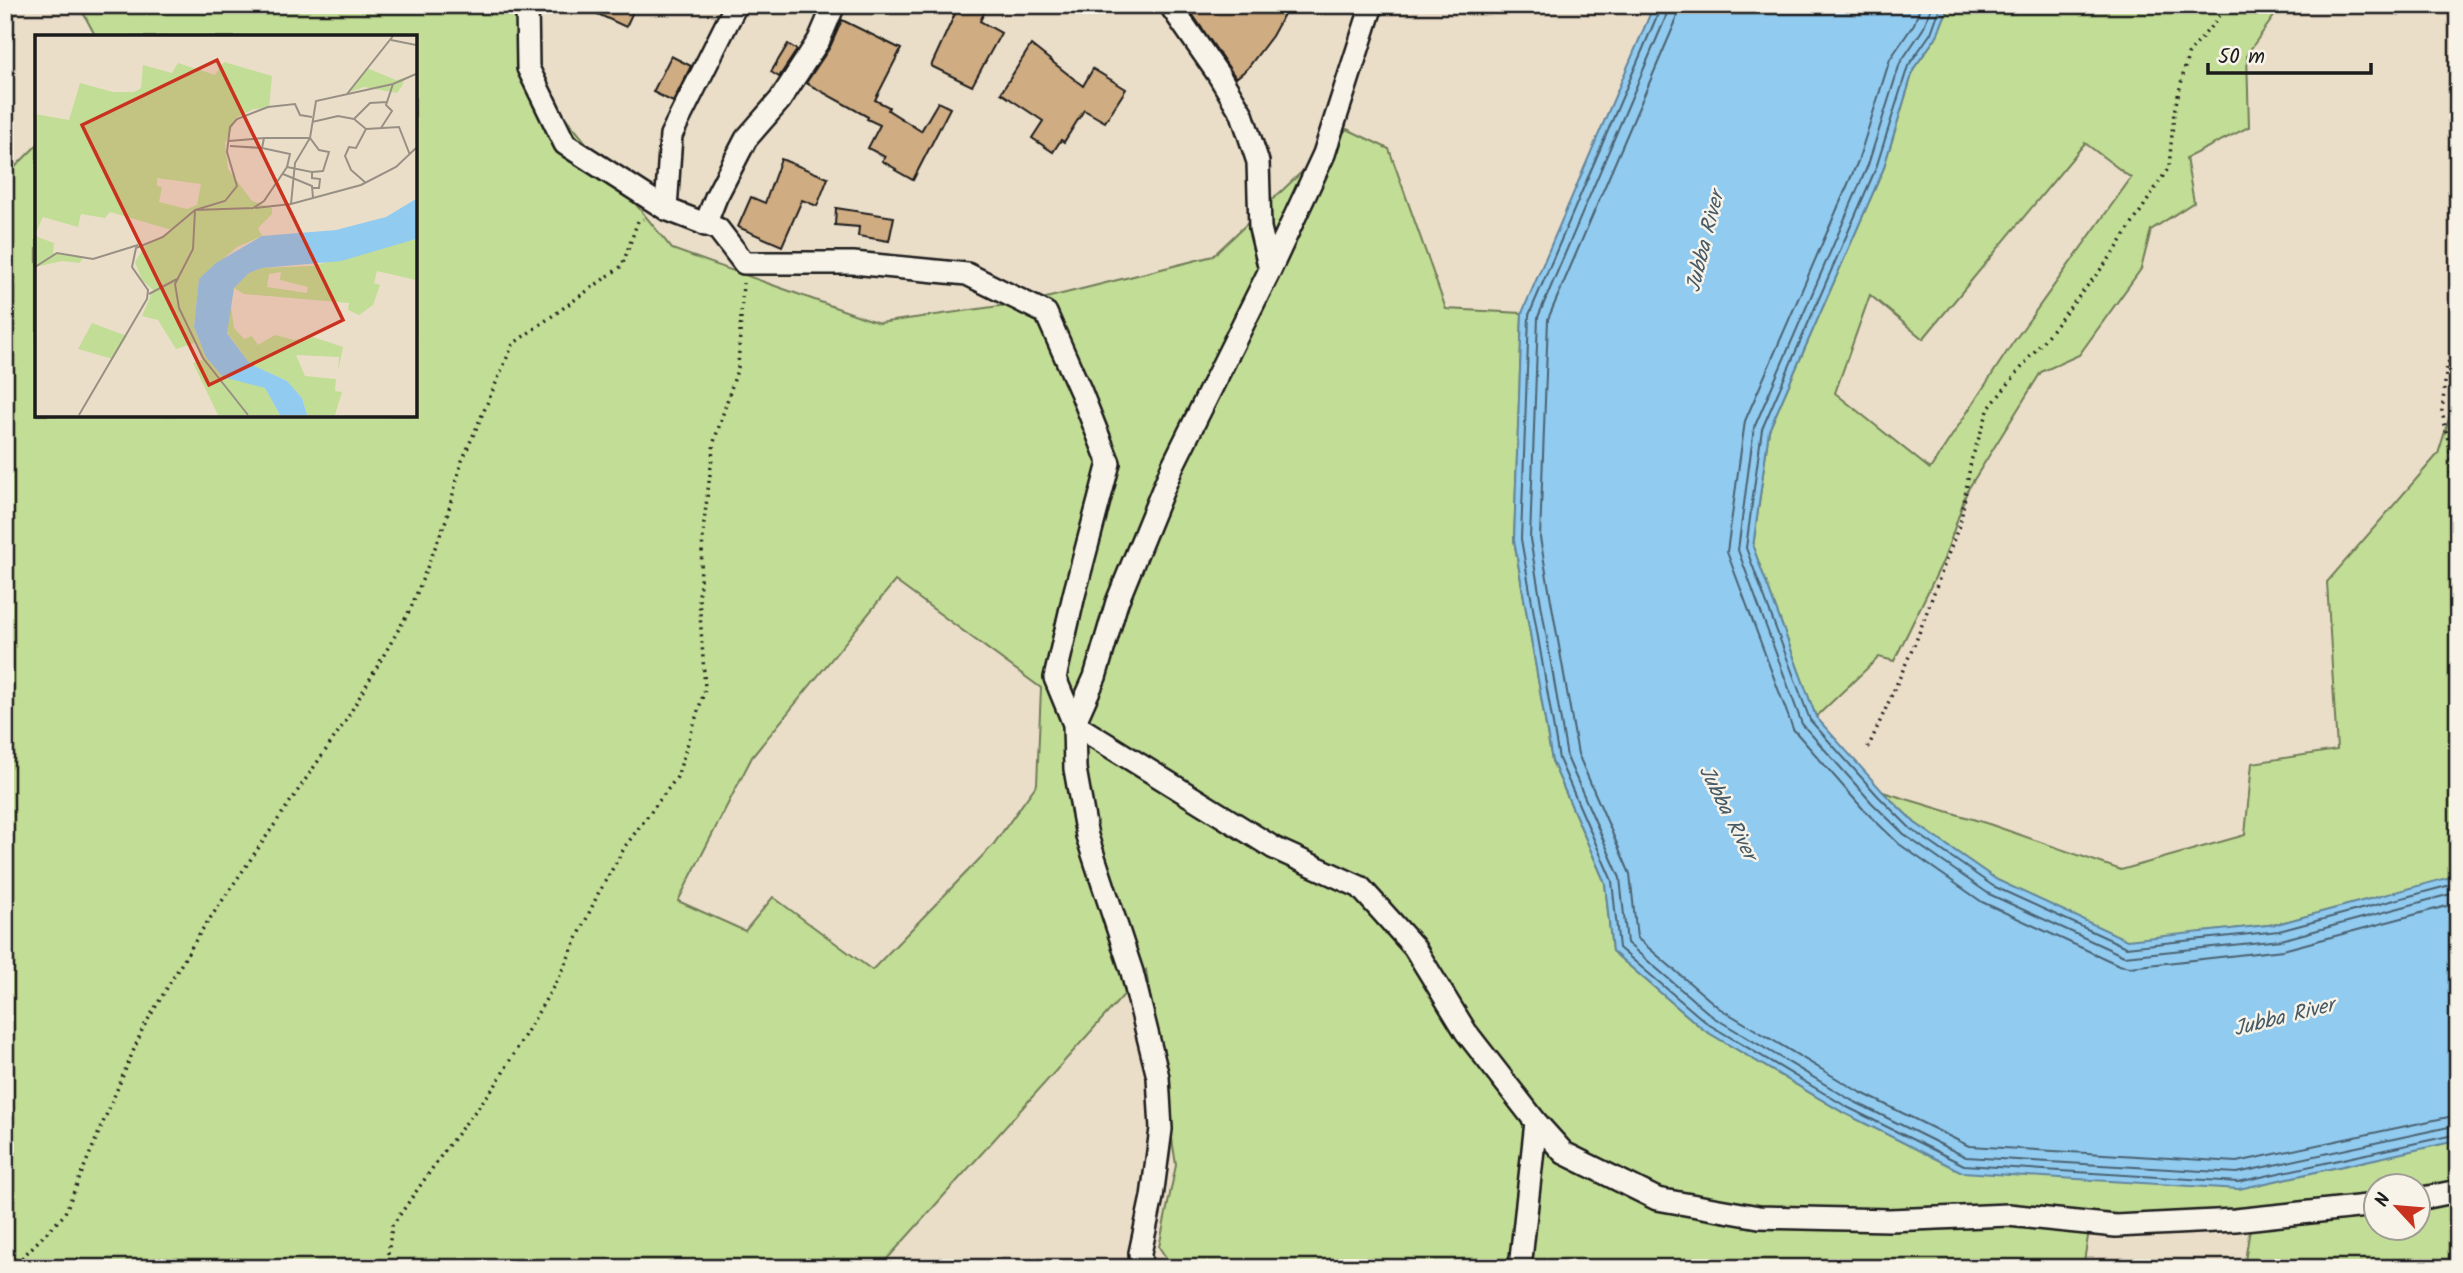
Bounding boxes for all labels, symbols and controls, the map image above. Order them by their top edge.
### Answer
scale bar [2208,32,2370,76]
inset map [35,35,416,416]
text: 50 m [2218,41,2265,74]
water label: Jubba River [1678,184,1735,296]
water label: Jubba River [1689,760,1767,870]
water label: Jubba River [2230,989,2342,1046]
north arrow [2362,1172,2432,1242]
text: N [2367,1188,2400,1212]

